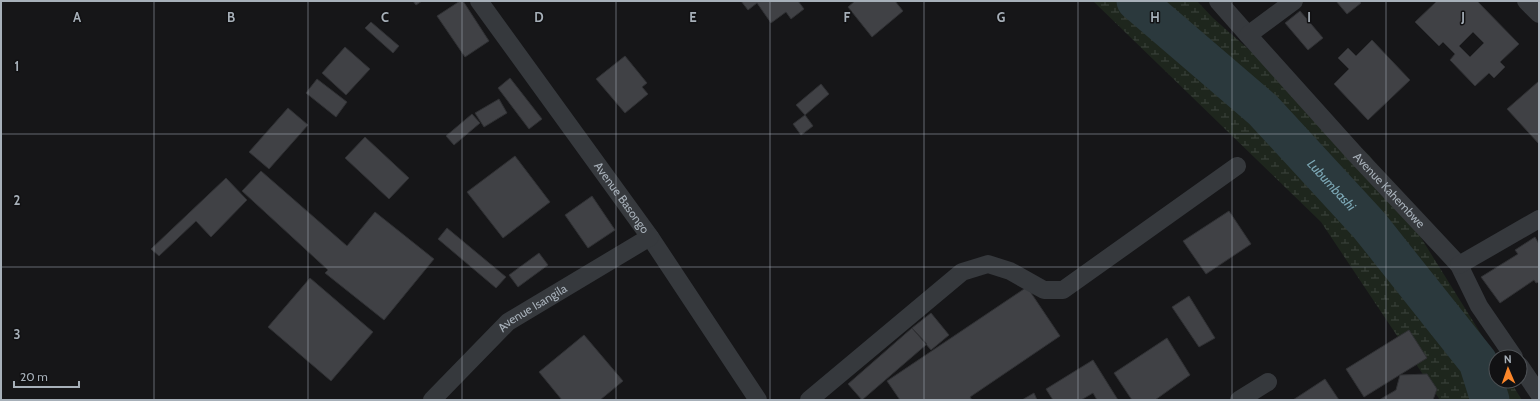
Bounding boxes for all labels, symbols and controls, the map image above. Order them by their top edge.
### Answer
text: A [73,9,82,25]
text: B [227,9,235,25]
text: C [381,9,389,25]
text: D [534,9,544,25]
text: E [689,9,697,25]
text: F [844,9,851,25]
text: G [997,9,1006,25]
text: H [1150,9,1160,25]
text: I [1307,9,1311,25]
text: J [1460,9,1465,25]
text: 1 [15,58,19,74]
street label: Avenue Kahembwe [1350,149,1428,231]
water label: Lubumbashi [1304,156,1360,214]
street label: Avenue Basongo [591,159,653,236]
text: 2 [14,192,21,208]
street label: Avenue Isangila [494,280,570,335]
text: 3 [13,326,21,342]
north arrow [1488,349,1528,389]
text: N [1504,352,1512,366]
scale bar [14,363,79,389]
text: 20 m [20,369,48,384]

